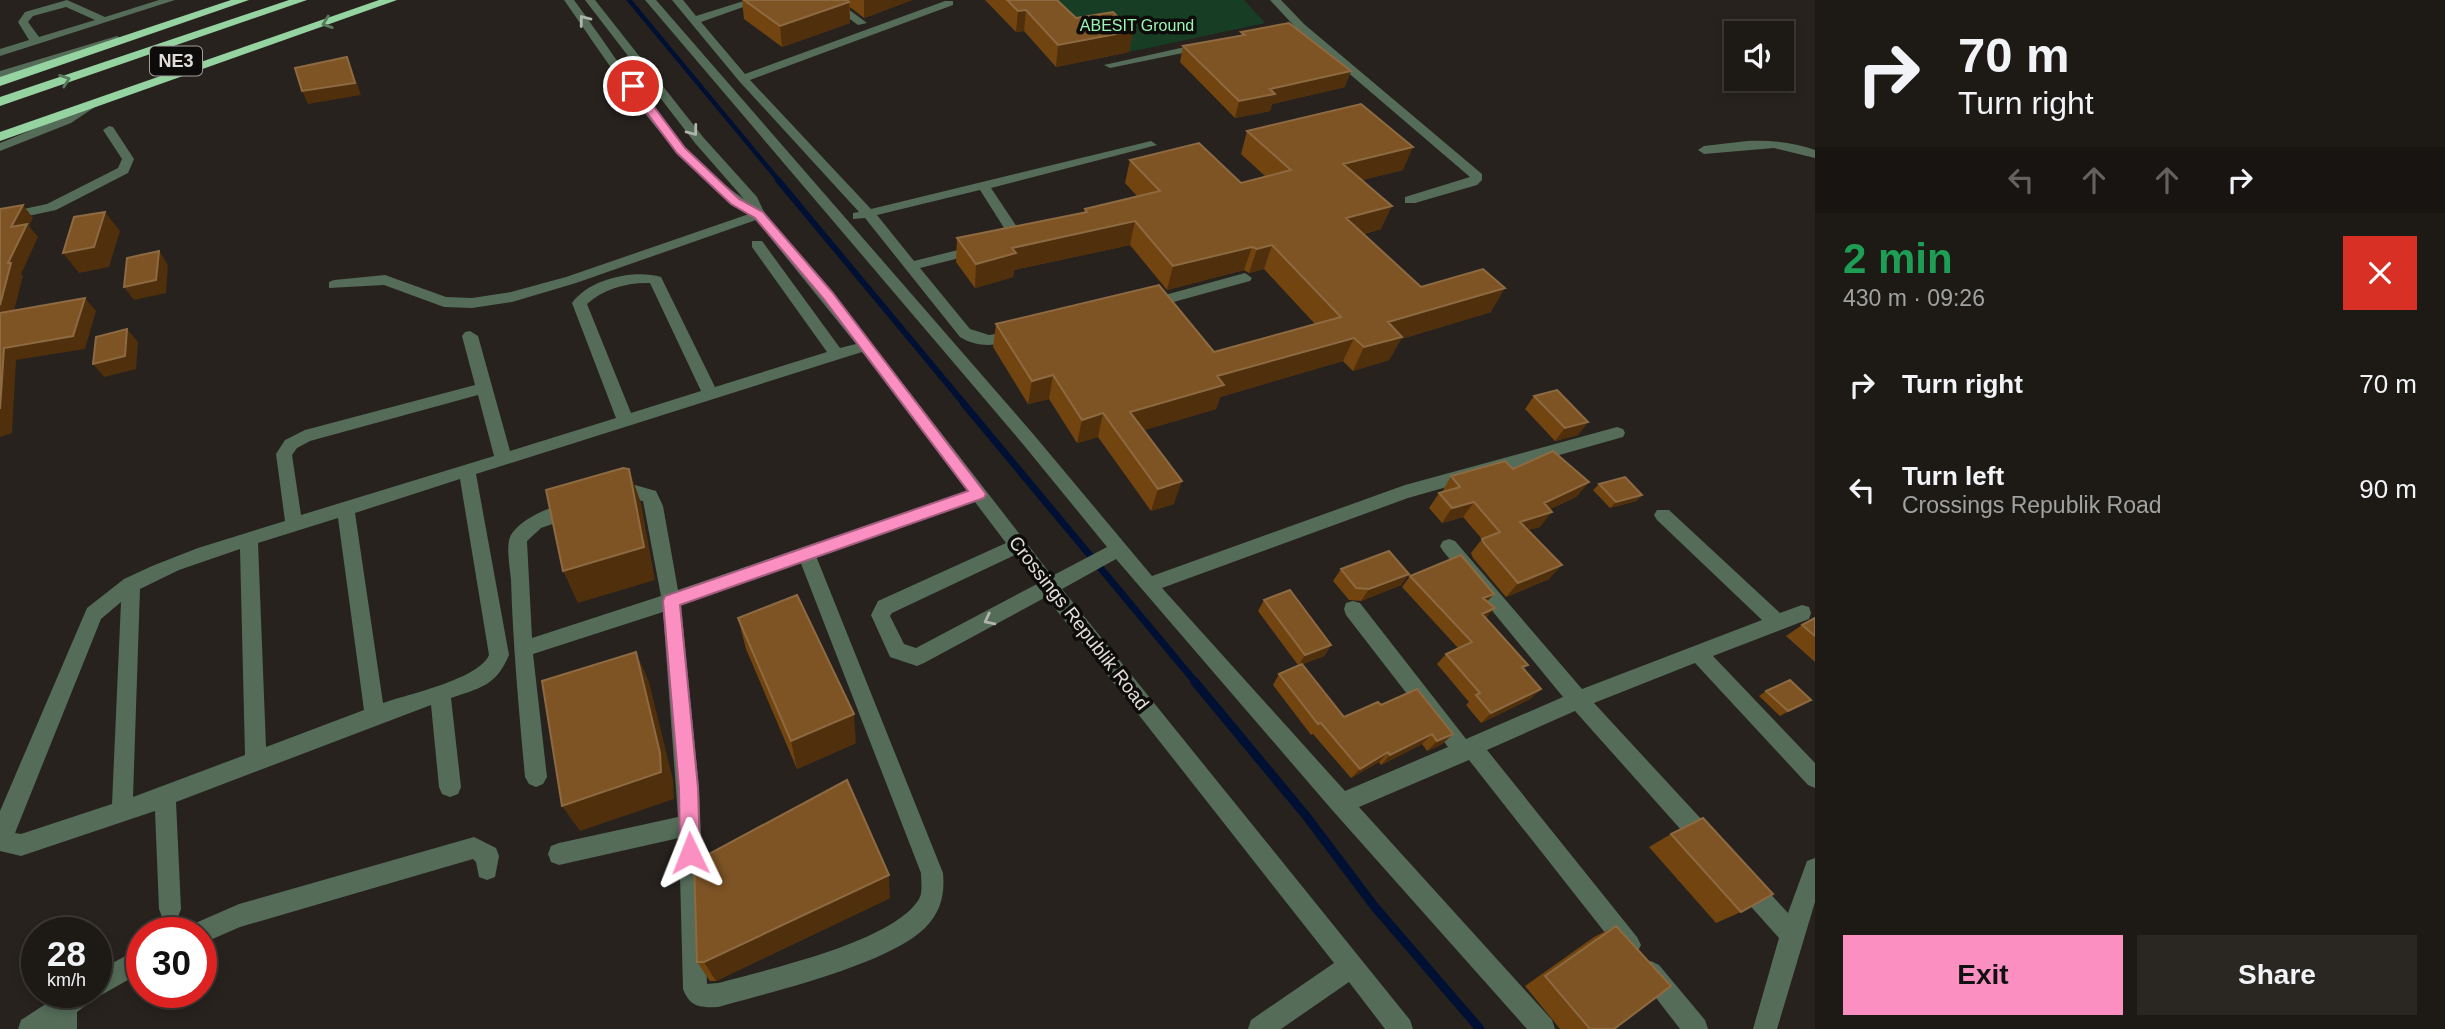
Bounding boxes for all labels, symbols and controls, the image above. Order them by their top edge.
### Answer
one-way arrow [321,15,333,29]
one-way arrow [580,15,592,28]
park label: ABESIT Ground [1080,17,1194,34]
map controls [1724,21,1794,91]
button: sound [1724,21,1794,91]
icon: right [1843,28,1934,119]
text: 70 m [1958,28,2070,82]
road number: NE3 [150,46,202,76]
pin [603,56,663,116]
icon: arrive [614,67,652,105]
one-way arrow [58,74,70,88]
text: Turn right [1958,85,2094,121]
one-way arrow [684,123,697,136]
icon: left [2002,161,2040,199]
icon: ahead [2075,161,2113,199]
icon: ahead [2148,161,2186,199]
icon: right [2221,161,2259,199]
text: 2 min [1843,235,1953,282]
button: close [2343,236,2417,310]
text: 430 m · 09:26 [1843,285,1985,311]
icon: right [1843,366,1881,404]
text: Turn right [1902,369,2023,399]
text: 70 m [2359,369,2417,399]
text: Turn left [1902,461,2004,491]
icon: left [1843,471,1881,509]
text: 90 m [2359,474,2417,504]
text: Crossings Republik Road [1902,492,2162,518]
street label: Crossings Republik Road [1005,532,1153,714]
one-way arrow [984,611,996,625]
position arrow [653,816,727,890]
speed limit sign: 30 [126,917,217,1008]
text: 28 [47,934,86,973]
button: Exit [1843,935,2123,1015]
button: Share [2137,935,2417,1015]
text: km/h [47,970,86,990]

